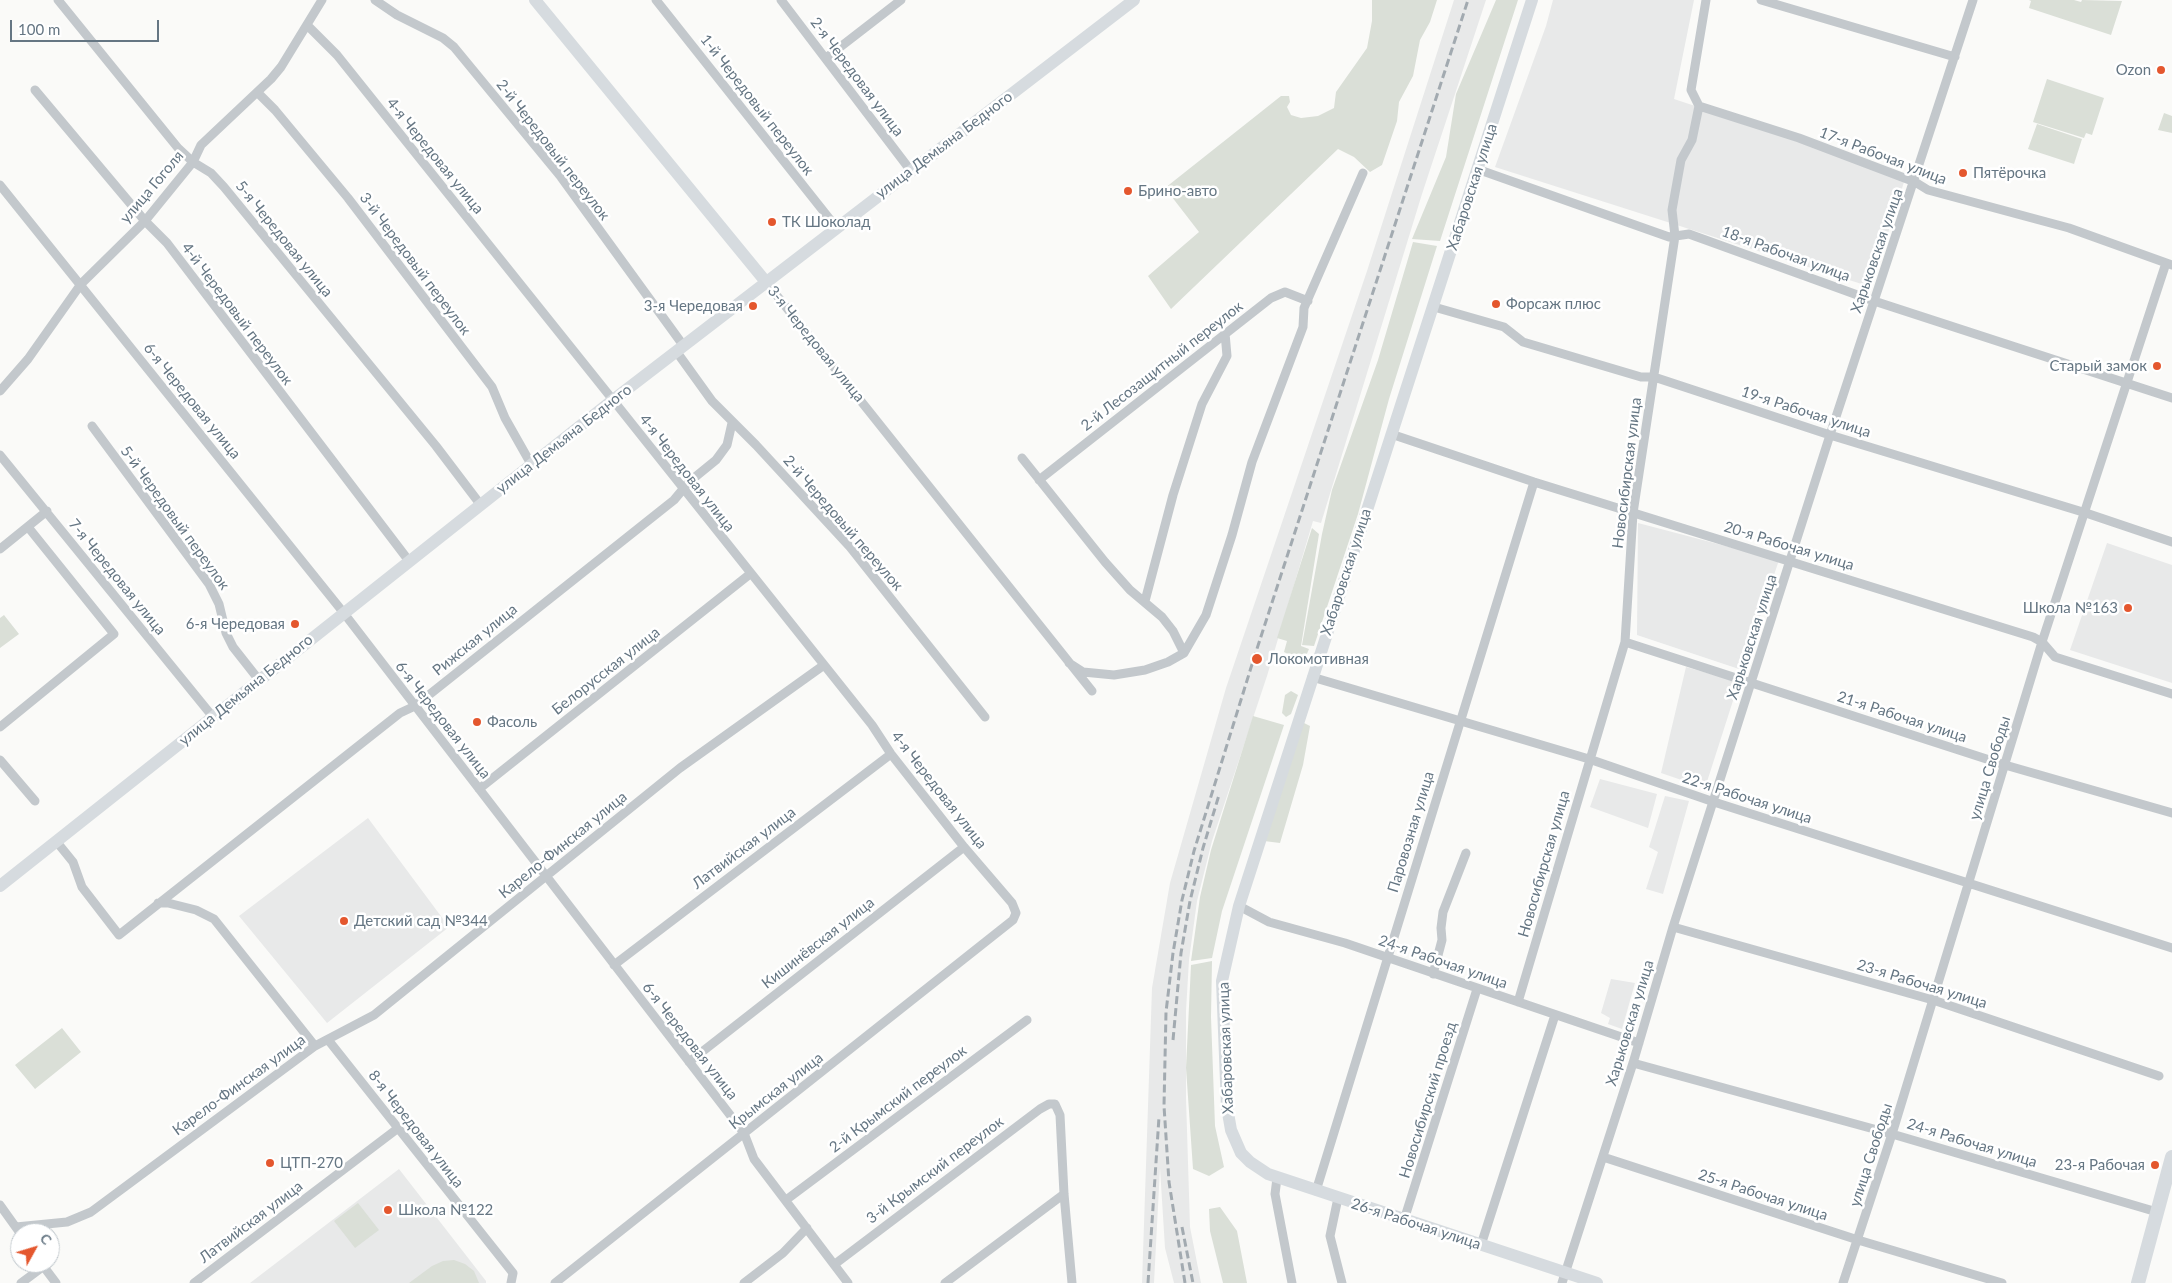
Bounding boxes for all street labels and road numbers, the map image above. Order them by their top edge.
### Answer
street label: 2-я Чередовая улица [806,14,908,140]
street label: 1-й Чередовый переулок [696,31,818,179]
street label: 2-й Чередовый переулок [492,76,614,224]
street label: улица Демьяна Бедного [872,88,1016,202]
street label: 4-я Чередовая улица [383,94,487,218]
street label: Хабаровская улица [1443,121,1501,253]
street label: 17-я Рабочая улица [1817,123,1949,189]
street label: улица Гоголя [116,147,188,227]
street label: 5-я Чередовая улица [232,177,336,301]
street label: Харьковская улица [1847,186,1907,316]
street label: 3-й Чередовый переулок [356,189,474,339]
street label: 18-я Рабочая улица [1719,222,1853,286]
street label: 4-й Чередовый переулок [178,239,296,389]
street label: 3-я Чередовая улица [764,282,868,406]
street label: 2-й Лесозащитный переулок [1078,297,1246,435]
street label: 6-я Чередовая улица [140,339,244,463]
street label: улица Демьяна Бедного [493,381,635,497]
street label: 19-я Рабочая улица [1739,383,1873,441]
street label: Новосибирская улица [1609,397,1645,549]
street label: 4-я Чередовая улица [636,411,738,535]
street label: 5-й Чередовый переулок [117,442,233,594]
street label: 2-й Чередовый переулок [779,452,907,594]
street label: Хабаровская улица [1317,506,1375,638]
street label: 7-я Чередовая улица [65,515,169,639]
street label: 20-я Рабочая улица [1722,518,1856,574]
street label: Харьковская улица [1723,572,1781,702]
street label: Рижская улица [429,600,521,680]
street label: Белорусская улица [549,623,663,719]
street label: улица Демьяна Бедного [176,631,316,749]
street label: 6-я Чередовая улица [392,658,494,782]
street label: 21-я Рабочая улица [1835,688,1969,746]
street label: улица Свободы [1966,714,2014,822]
street label: 4-я Чередовая улица [888,728,990,852]
street label: Паровозная улица [1384,769,1438,895]
street label: 22-я Рабочая улица [1680,769,1814,827]
street label: Карело-Финская улица [495,788,631,902]
street label: Новосибирская улица [1514,789,1574,939]
street label: Латвийская улица [689,803,799,893]
street label: Кишинёвская улица [758,893,878,993]
street label: 24-я Рабочая улица [1376,931,1510,993]
street label: 23-я Рабочая улица [1855,956,1989,1012]
street label: Харьковская улица [1602,958,1658,1088]
street label: 6-я Чередовая улица [639,979,741,1103]
street label: Хабаровская улица [1215,982,1237,1114]
street label: Новосибирский проезд [1396,1020,1460,1180]
street label: Карело-Финская улица [169,1031,309,1139]
street label: 2-й Крымский переулок [826,1042,970,1156]
street label: Крымская улица [725,1049,827,1133]
street label: 8-я Чередовая улица [365,1067,467,1191]
street label: улица Свободы [1846,1101,1896,1209]
street label: 3-й Крымский переулок [863,1113,1007,1227]
street label: 24-я Рабочая улица [1905,1115,2039,1171]
street label: 25-я Рабочая улица [1696,1166,1830,1224]
street label: Латвийская улица [196,1177,306,1267]
street label: 26-я Рабочая улица [1349,1195,1483,1253]

